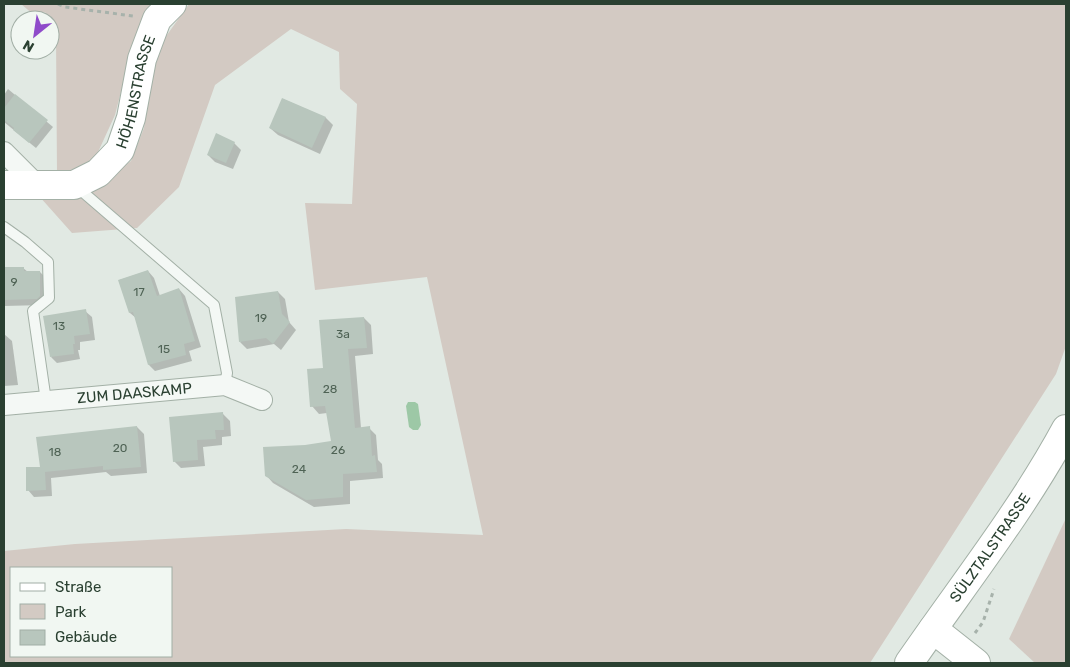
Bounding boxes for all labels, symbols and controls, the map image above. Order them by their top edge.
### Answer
north arrow [10,10,60,60]
street label: HÖHENSTRASSE [112,33,159,151]
text: N [20,36,37,56]
house number: 9 [10,275,18,289]
house number: 17 [133,285,145,299]
house number: 19 [255,311,267,325]
house number: 13 [53,319,65,333]
house number: 3a [336,327,350,341]
house number: 15 [158,342,170,356]
street label: ZUM DAASKAMP [76,379,193,407]
house number: 28 [323,382,337,396]
house number: 20 [113,441,127,455]
house number: 26 [331,443,345,457]
house number: 18 [49,445,61,459]
house number: 24 [292,462,307,476]
street label: SÜLZTALSTRASSE [946,490,1034,606]
legend [10,567,172,657]
text: Straße [55,578,101,596]
text: Park [55,603,86,621]
text: Gebäude [55,628,117,646]

